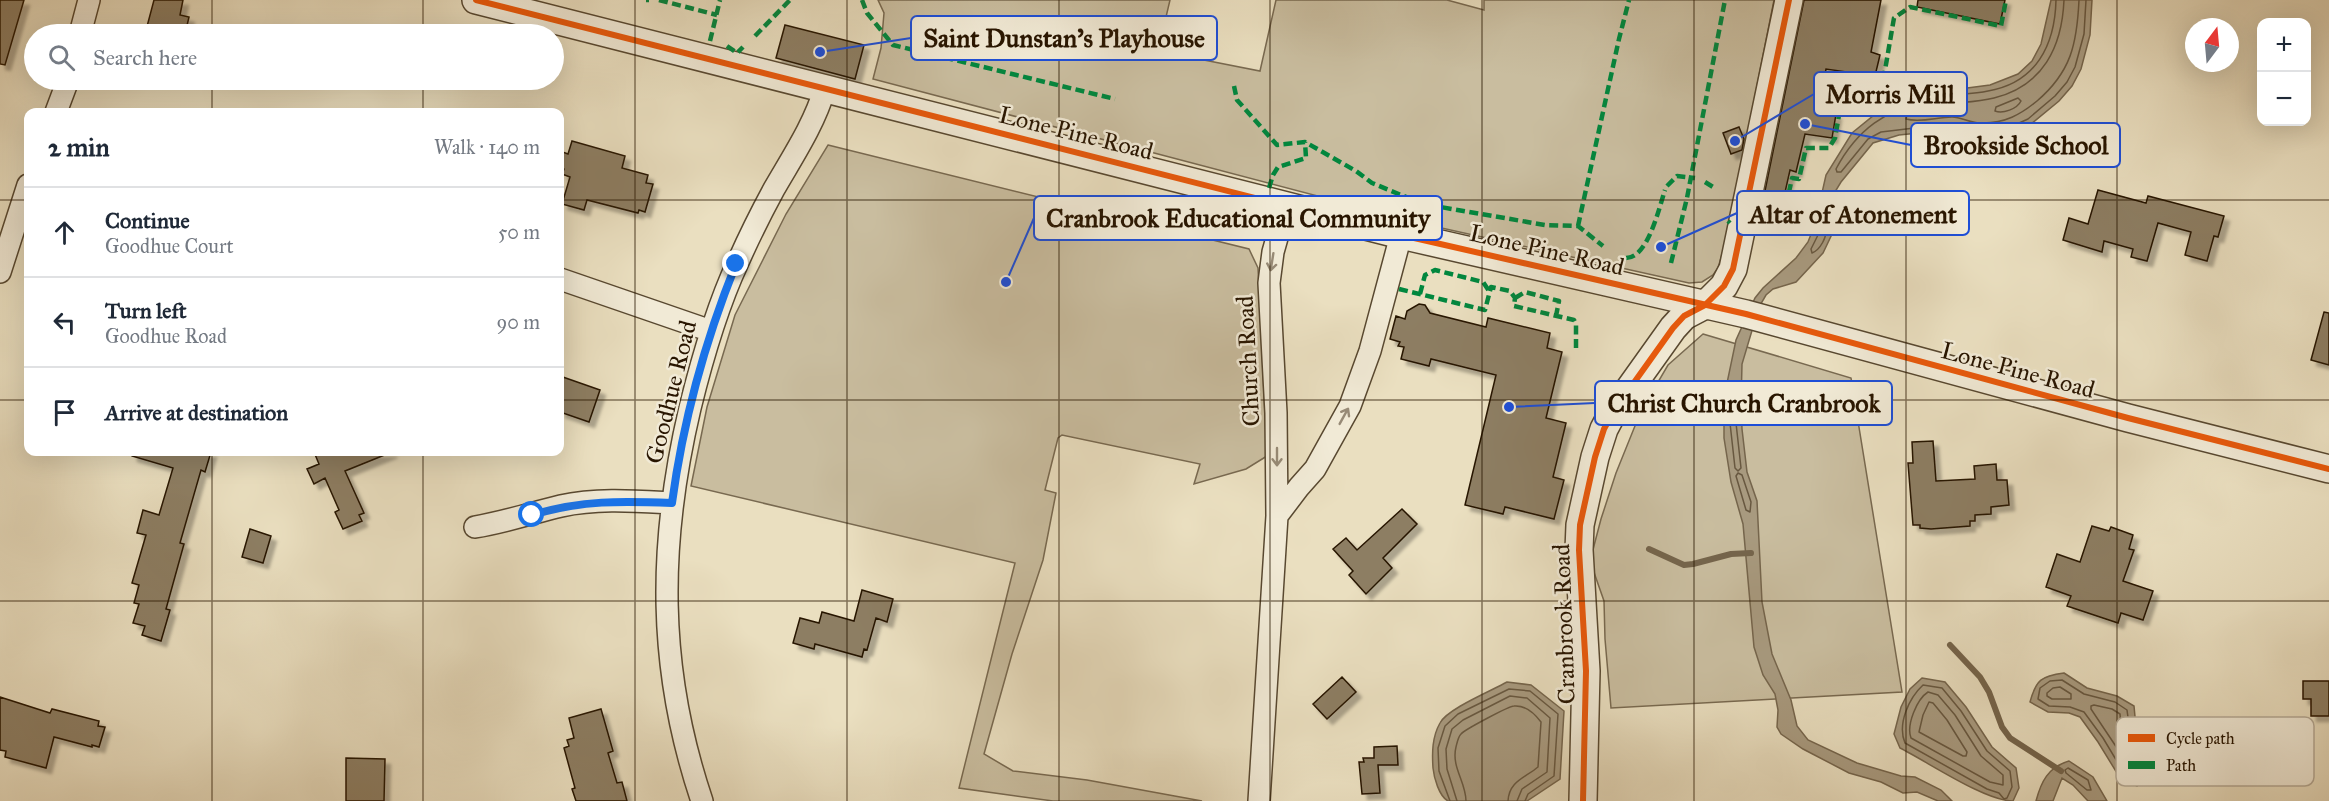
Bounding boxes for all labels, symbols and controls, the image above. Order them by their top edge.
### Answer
callout: Saint Dunstan's Playhouse [911,16,1217,60]
north arrow [2185,18,2239,72]
map controls [2257,18,2311,126]
button: + [2257,18,2311,72]
text: Saint Dunstan's Playhouse [923,22,1205,54]
search box [24,24,564,90]
icon: search [45,41,78,74]
text: Search here [93,44,197,71]
callout: Morris Mill [1814,72,1967,116]
button: − [2257,72,2311,126]
text: Morris Mill [1825,78,1956,110]
street label: Lone Pine Road [996,99,1156,167]
callout: Brookside School [1911,123,2120,167]
text: Brookside School [1923,129,2109,161]
text: 2 min [48,131,109,163]
text: Walk · 140 m [434,135,540,159]
callout: Altar of Atonement [1737,191,1969,235]
callout: Cranbrook Educational Community [1034,196,1442,240]
text: Altar of Atonement [1747,198,1958,230]
text: Cranbrook Educational Community [1046,202,1432,234]
text: Continue [105,207,190,234]
icon: ahead [48,216,81,249]
street label: Lone Pine Road [1467,218,1627,282]
text: 50 m [498,220,540,244]
text: Goodhue Court [105,234,234,258]
route end [722,250,748,276]
one-way arrow [1266,252,1277,272]
street label: Church Road [1230,295,1266,427]
text: Turn left [105,297,187,324]
icon: left [48,306,81,339]
text: 90 m [497,310,540,334]
street label: Goodhue Road [639,317,703,467]
text: Goodhue Road [105,324,227,348]
street label: Lone Pine Road [1938,335,2098,405]
callout: Christ Church Cranbrook [1595,381,1892,425]
text: Christ Church Cranbrook [1608,387,1881,419]
icon: arrive [48,396,81,429]
text: Arrive at destination [105,399,288,426]
one-way arrow [1339,407,1351,424]
one-way arrow [1271,446,1283,466]
route start [518,501,544,527]
street label: Cranbrook Road [1546,543,1582,705]
legend [2116,717,2314,786]
text: Cycle path [2166,729,2235,748]
text: Path [2166,756,2196,775]

